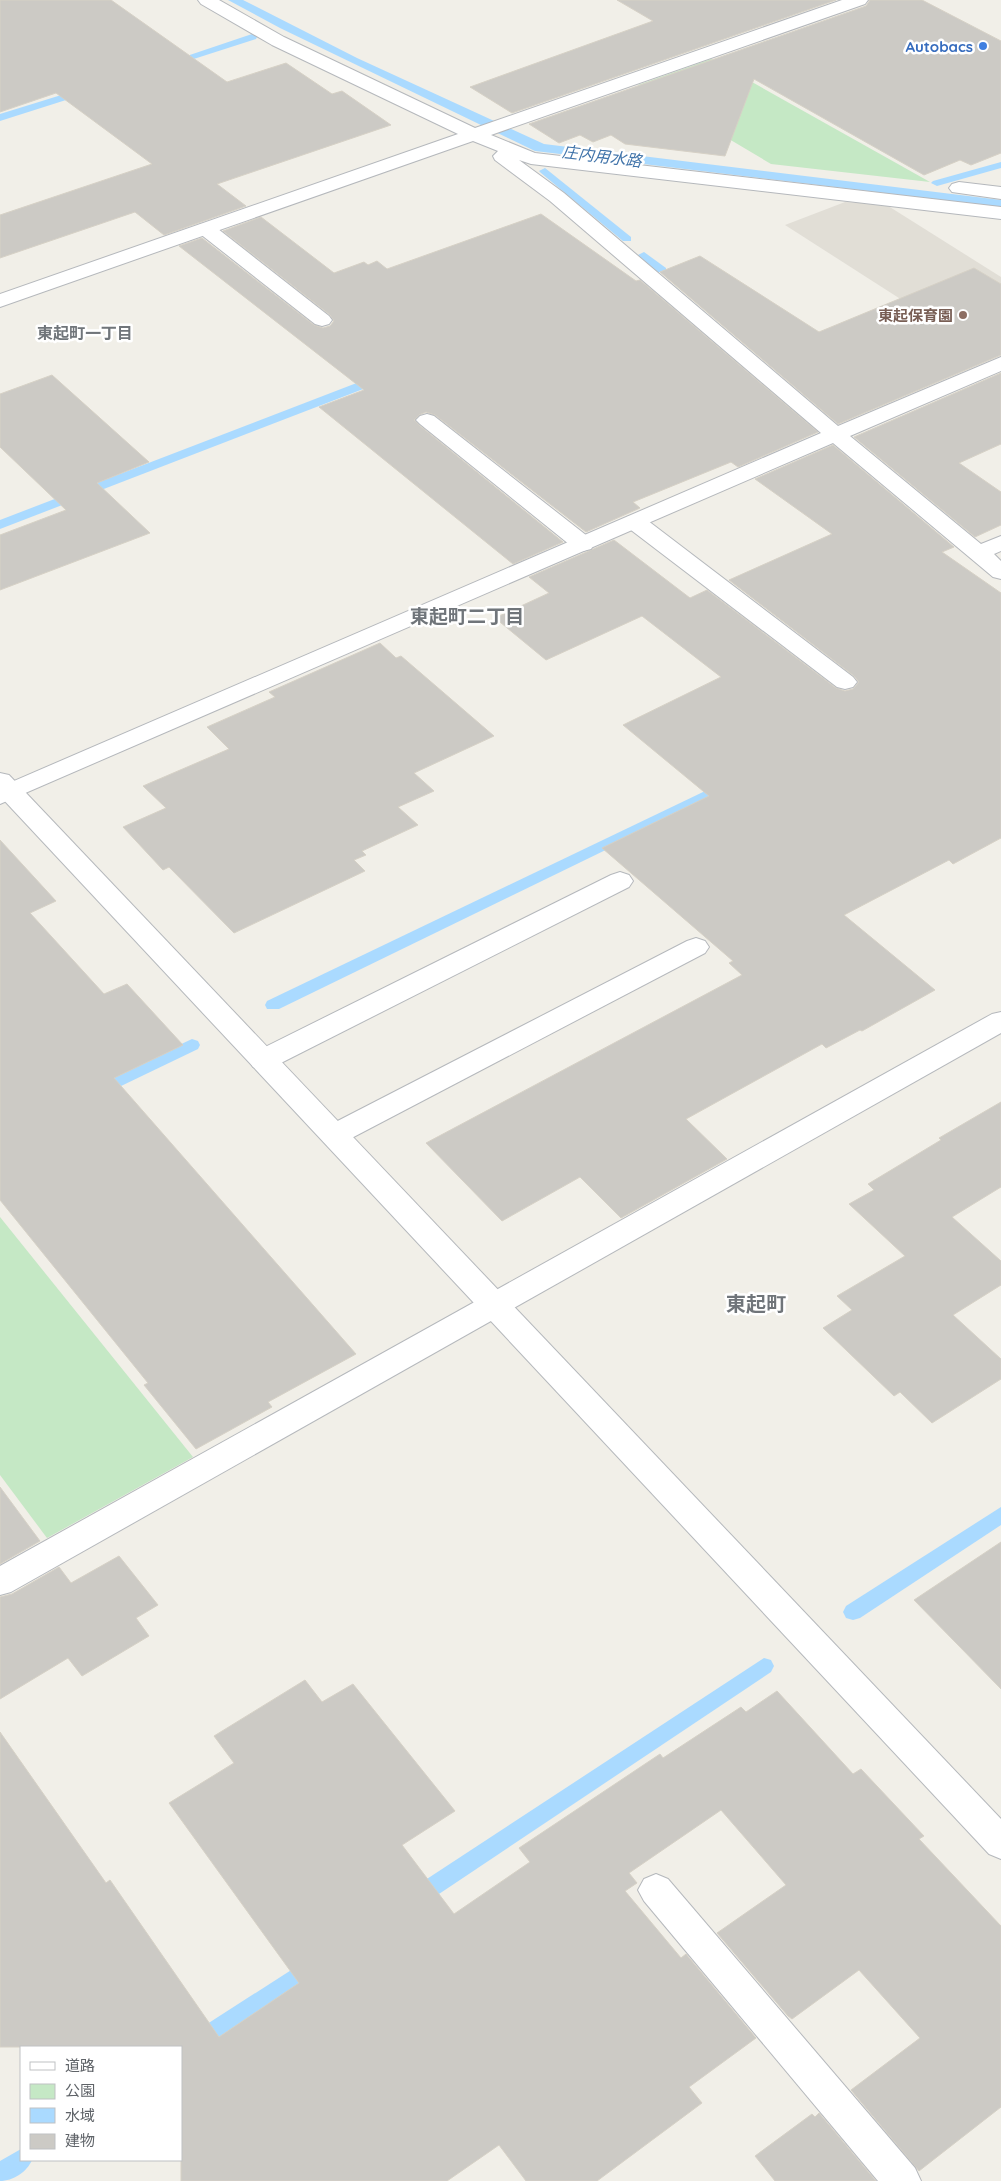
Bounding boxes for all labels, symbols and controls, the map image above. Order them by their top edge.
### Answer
place label: Autobacs [905,37,973,56]
marker: Autobacs [977,40,989,52]
water label: 庄内用水路 [561,141,645,171]
place label: 東起保育園 [878,306,953,325]
marker: 東起保育園 [957,309,969,321]
district label: 東起町一丁目 [37,323,133,343]
district label: 東起町二丁目 [410,604,524,628]
district label: 東起町 [726,1291,786,1316]
legend [20,2046,182,2161]
text: 道路 [65,2056,95,2075]
text: 公園 [65,2081,95,2100]
text: 水域 [65,2106,95,2125]
text: 建物 [65,2131,95,2150]

